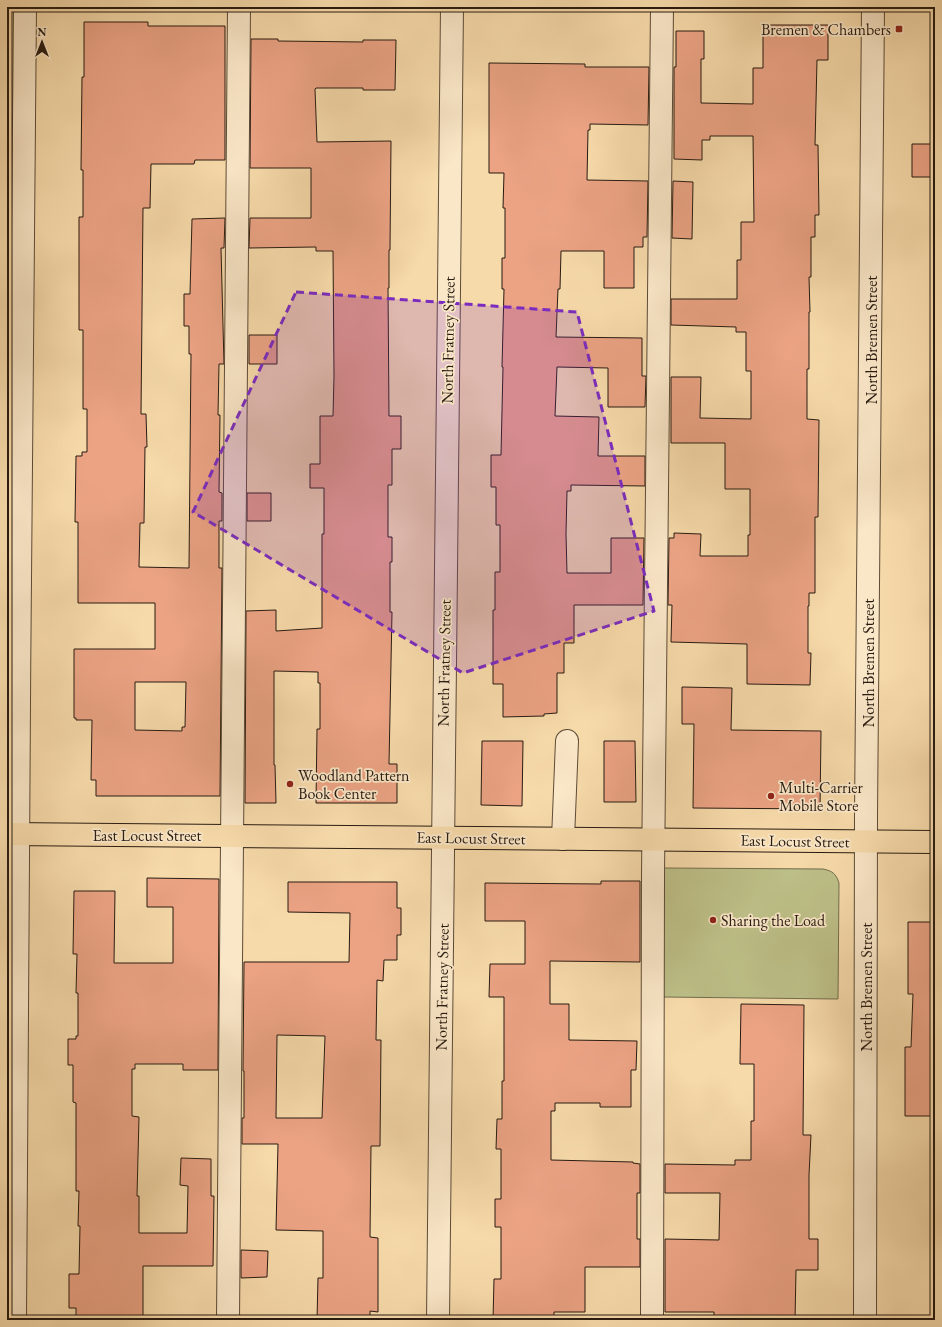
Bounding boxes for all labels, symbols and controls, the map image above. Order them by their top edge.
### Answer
place label: Bremen & Chambers [761,19,891,40]
north arrow [22,22,62,62]
marker: Bremen & Chambers [894,24,904,34]
text: N [38,25,47,39]
street label: North Fratney Street [436,276,460,404]
street label: North Bremen Street [861,276,882,404]
street label: North Fratney Street [432,599,456,727]
street label: North Bremen Street [858,599,879,727]
place label: Woodland Pattern Book Center [298,765,410,804]
place label: Multi-Carrier Mobile Store [779,777,864,816]
marker: Woodland Pattern Book Center [285,779,295,789]
marker: Multi-Carrier Mobile Store [766,791,776,801]
street label: East Locust Street [92,825,202,846]
street label: East Locust Street [416,827,526,849]
street label: East Locust Street [740,830,850,852]
place label: Sharing the Load [721,910,826,931]
marker: Sharing the Load [708,915,718,925]
street label: North Fratney Street [430,923,454,1051]
street label: North Bremen Street [856,923,877,1051]

